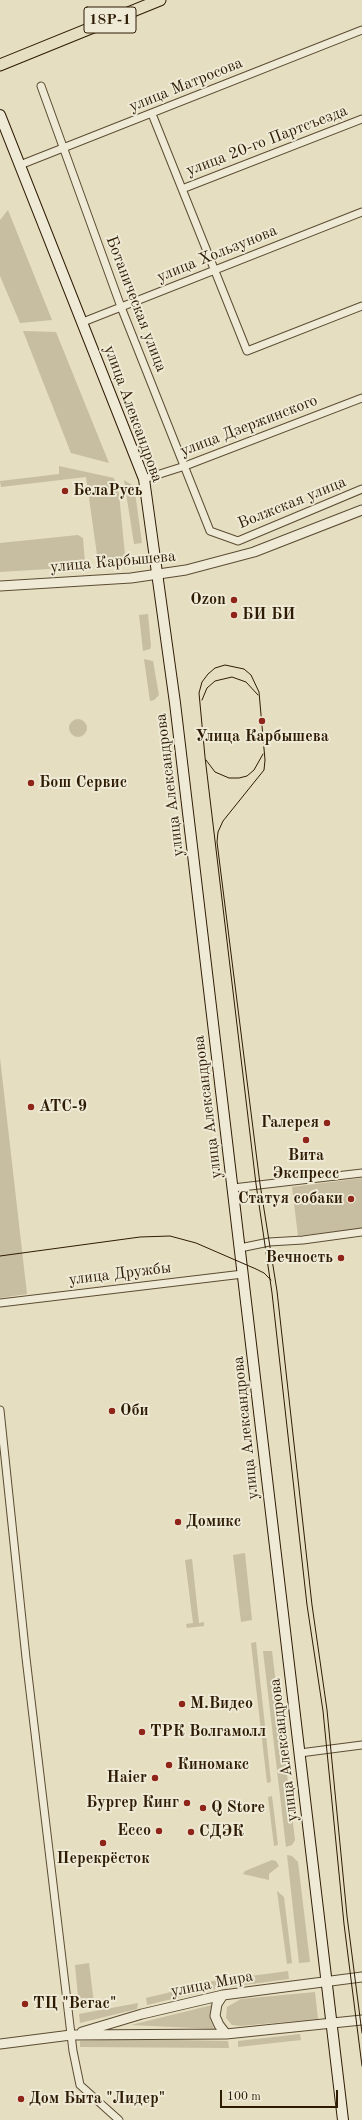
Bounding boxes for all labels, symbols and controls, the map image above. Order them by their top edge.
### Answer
road number: 18Р-1 [84,7,136,33]
street label: улица Матросова [126,53,246,117]
street label: улица 20-го Партсъезда [184,101,350,181]
street label: улица Хользунова [154,221,280,287]
street label: Ботаническая улица [101,233,171,375]
street label: улица Александрова [99,343,167,485]
street label: улица Дзержинского [178,391,320,461]
street label: Волжская улица [235,473,349,533]
place label: БелаРусь [73,481,143,501]
marker: БелаРусь [60,486,70,496]
street label: улица Карбышева [49,547,177,577]
place label: Ozon [190,590,226,610]
marker: Ozon [229,595,239,605]
place label: БИ БИ [242,605,296,625]
marker: БИ БИ [229,610,239,620]
street label: улица Александрова [152,712,188,858]
marker: Улица Карбышева [257,716,267,726]
place label: Улица Карбышева [195,727,329,747]
place label: Бош Сервис [39,773,127,793]
marker: Бош Сервис [26,778,36,788]
street label: улица Александрова [190,1034,226,1180]
place label: АТС-9 [39,1097,87,1117]
marker: АТС-9 [26,1102,36,1112]
place label: Галерея [261,1113,319,1133]
marker: Галерея [322,1118,332,1128]
marker: Вита Экспресс [301,1135,311,1145]
place label: Вита Экспресс [273,1146,339,1184]
place label: Статуя собаки [238,1189,343,1209]
marker: Статуя собаки [346,1194,356,1204]
place label: Вечность [266,1248,333,1268]
marker: Вечность [336,1253,346,1263]
street label: улица Дружбы [68,1258,172,1290]
street label: улица Александрова [229,1355,263,1501]
place label: Оби [120,1401,149,1421]
marker: Оби [107,1406,117,1416]
place label: Домикс [186,1512,241,1532]
marker: Домикс [173,1517,183,1527]
street label: улица Александрова [266,1677,302,1823]
place label: М.Видео [190,1694,253,1714]
marker: М.Видео [177,1699,187,1709]
place label: ТРК Волгамолл [150,1722,266,1742]
marker: ТРК Волгамолл [137,1727,147,1737]
place label: Киномакс [177,1755,249,1775]
marker: Киномакс [164,1760,174,1770]
place label: Haier [106,1768,147,1788]
marker: Haier [150,1773,160,1783]
place label: Бургер Кинг [86,1793,179,1813]
marker: Бургер Кинг [182,1798,192,1808]
place label: Q Store [211,1798,265,1818]
marker: Q Store [198,1803,208,1813]
place label: Ecco [117,1821,151,1841]
place label: СДЭК [199,1822,244,1842]
marker: Ecco [154,1826,164,1836]
marker: СДЭК [186,1827,196,1837]
marker: Перекрёсток [98,1838,108,1848]
place label: Перекрёсток [56,1849,150,1869]
street label: улица Мира [169,1967,255,2001]
place label: ТЦ "Вегас" [33,1994,116,2014]
marker: ТЦ "Вегас" [20,1999,30,2009]
scale bar [222,2082,340,2108]
place label: Дом Быта "Лидер" [29,2089,165,2109]
text: 100 m [227,2091,261,2103]
marker: Дом Быта "Лидер" [16,2094,26,2104]

